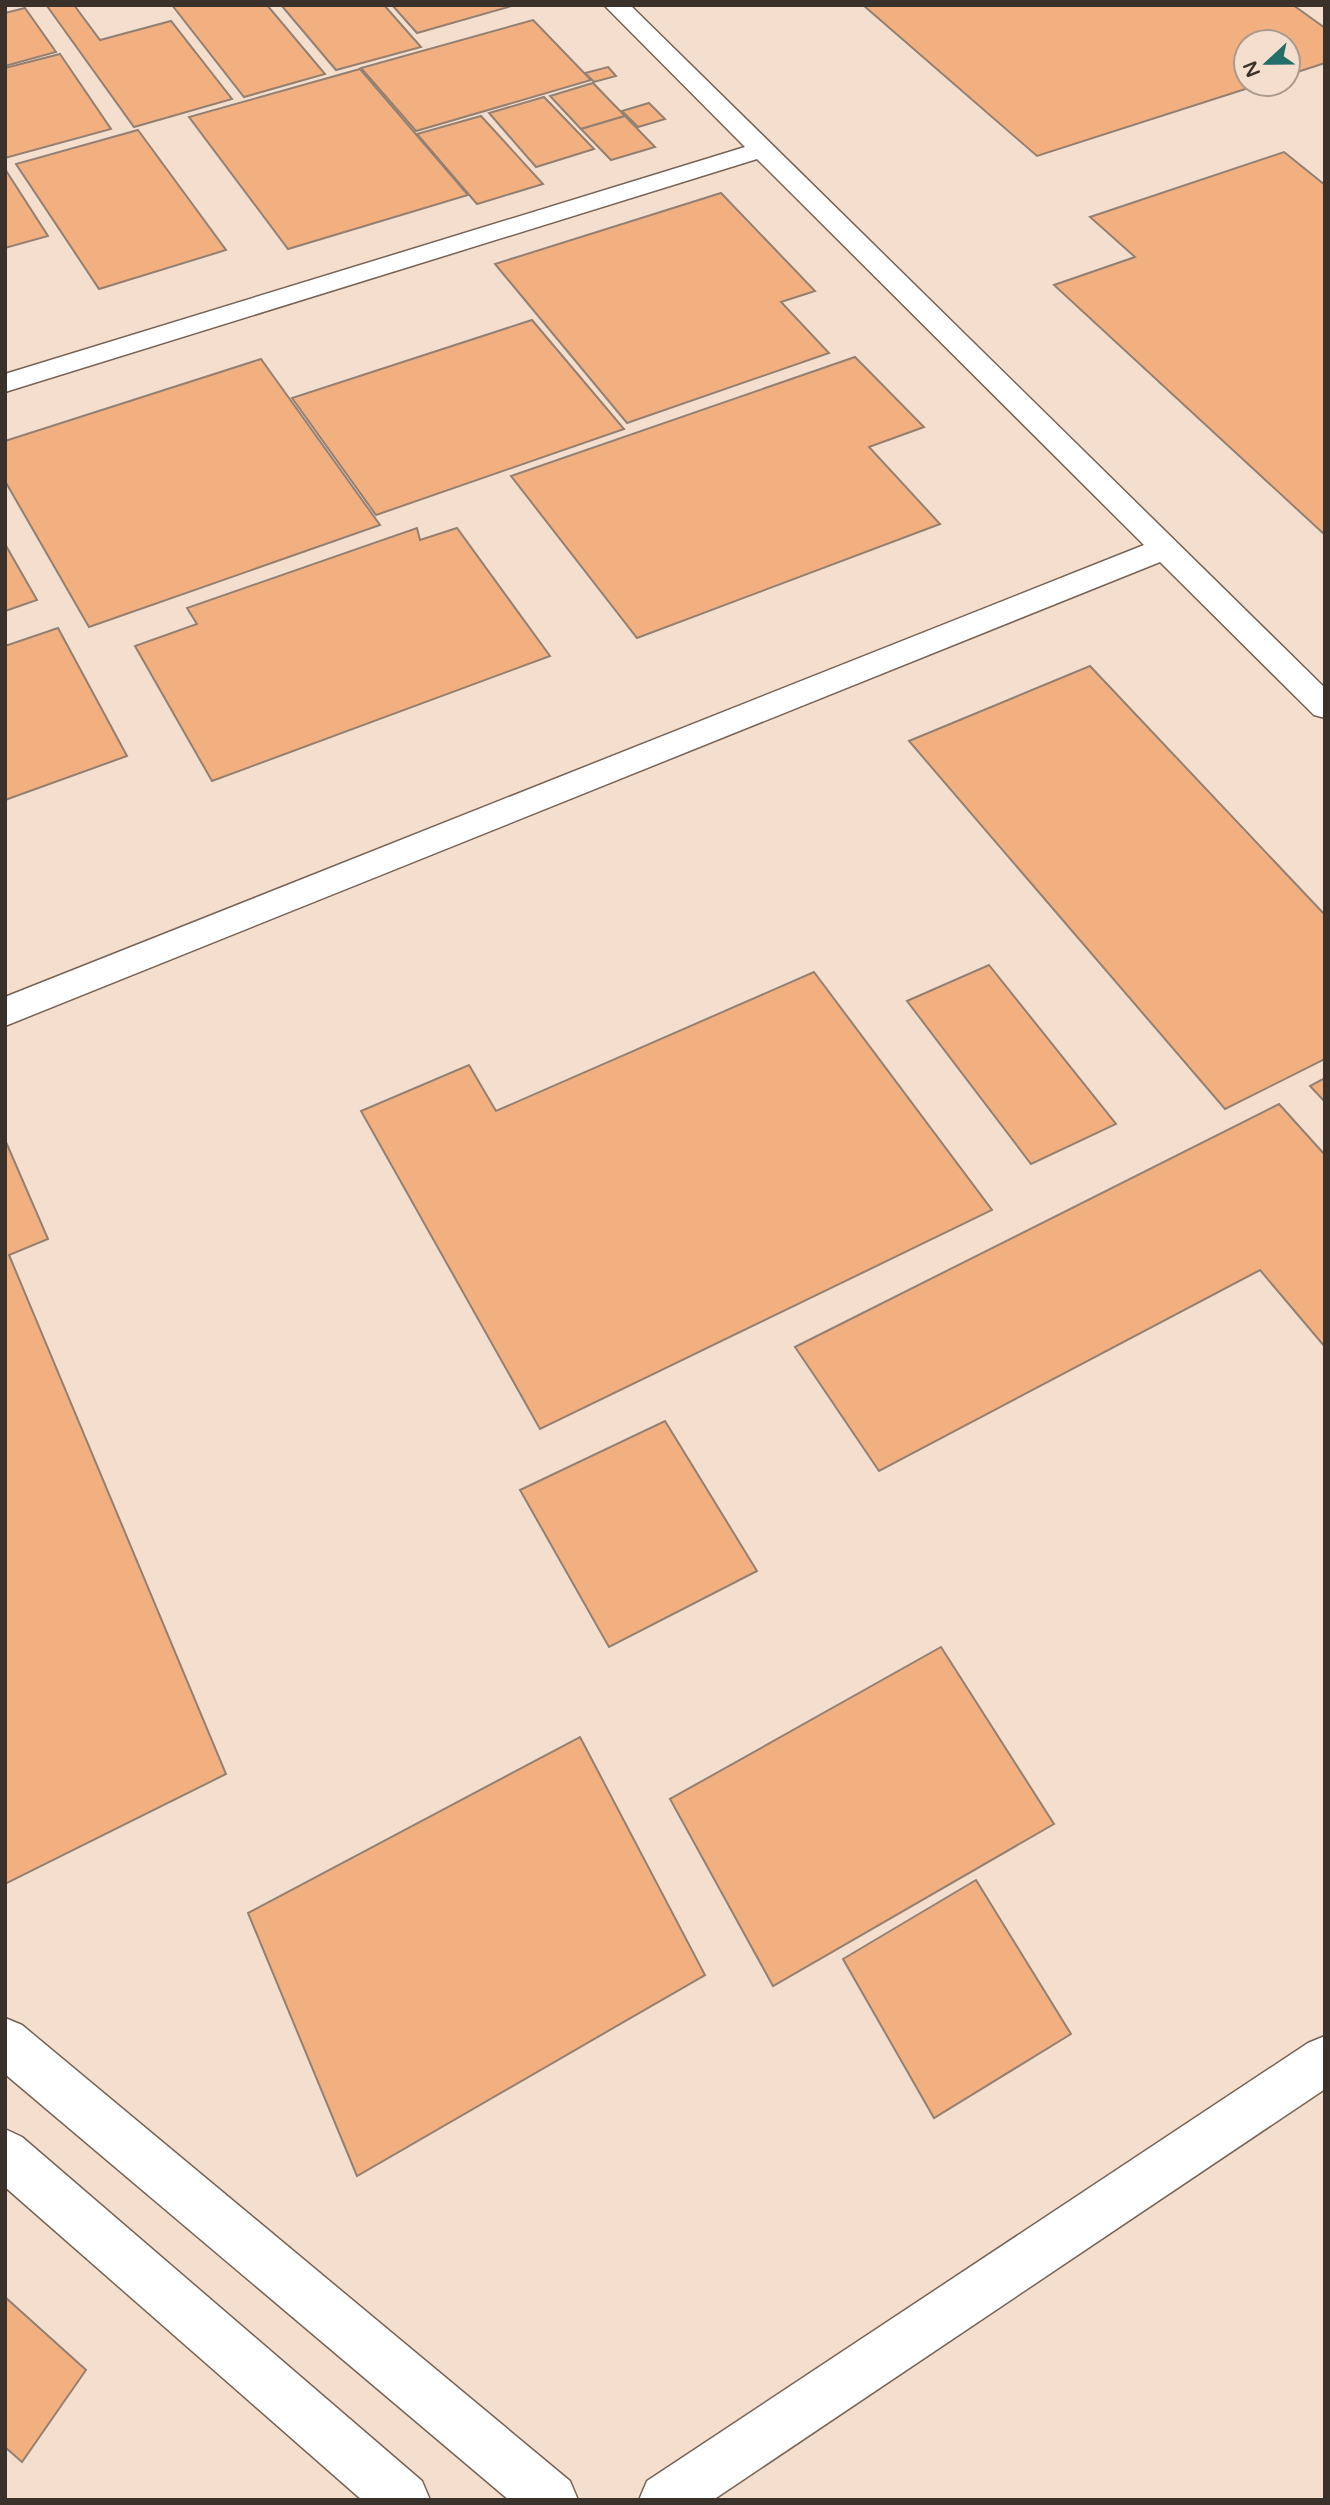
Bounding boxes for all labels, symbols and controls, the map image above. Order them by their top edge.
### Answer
north arrow [1232,28,1302,98]
text: N [1239,58,1265,80]

